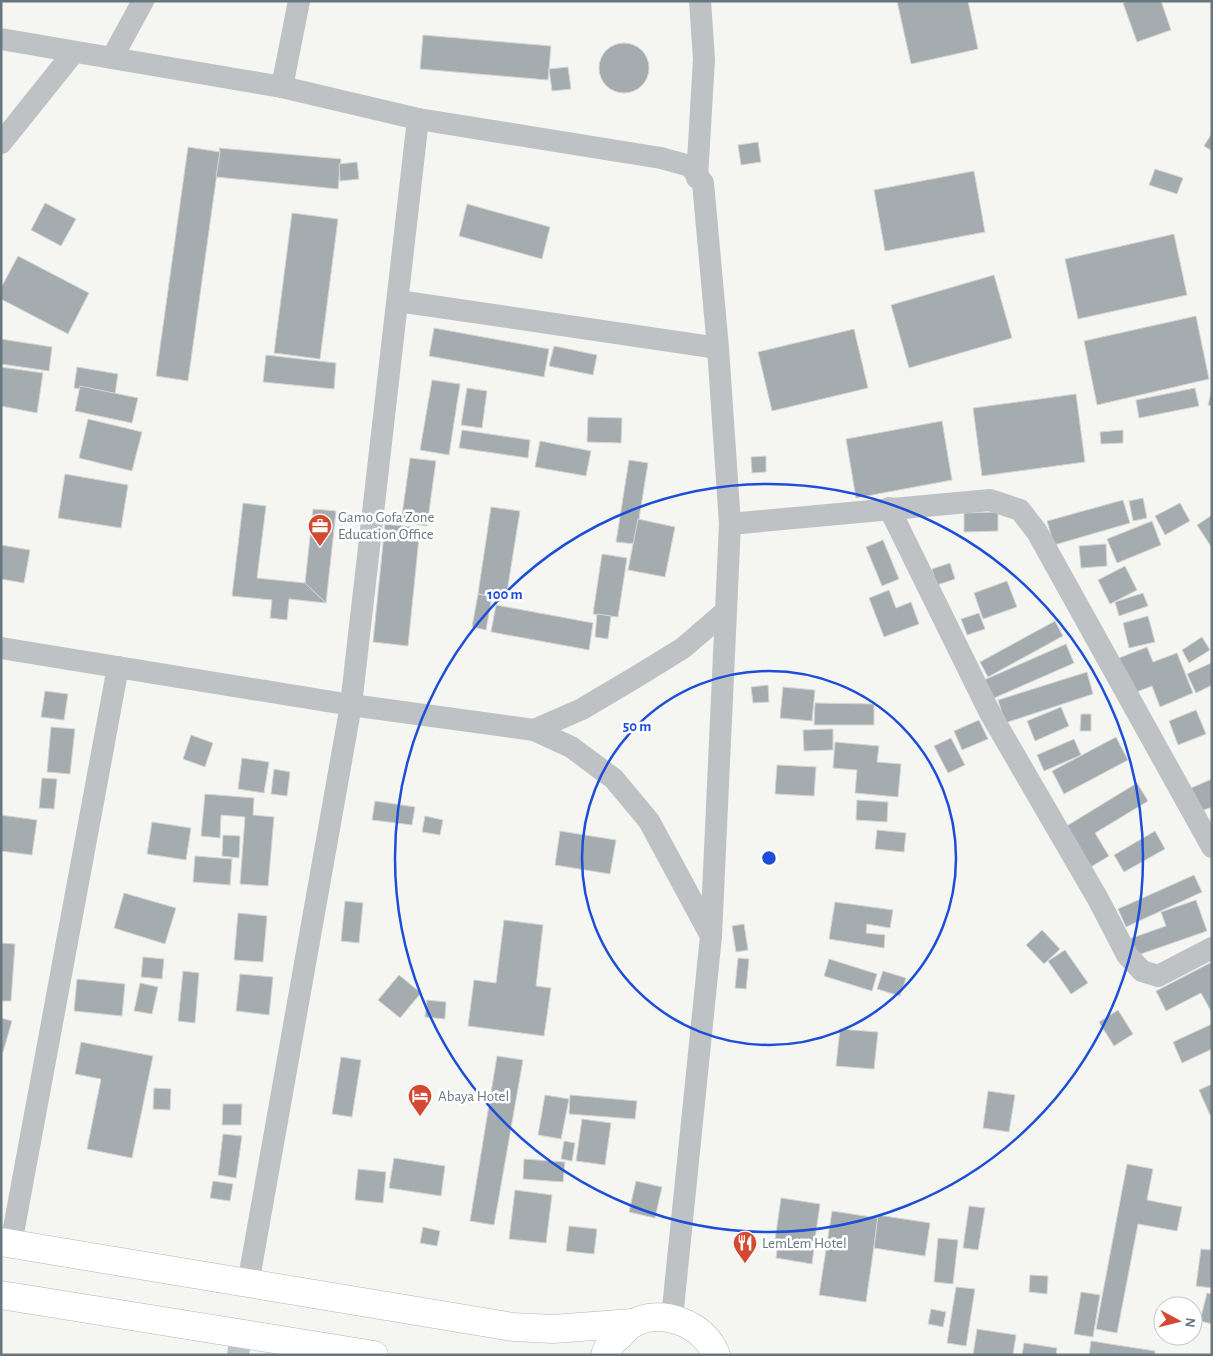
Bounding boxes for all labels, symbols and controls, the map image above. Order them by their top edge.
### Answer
place label: Gamo Gofa Zone Education Office [338,510,435,542]
office icon: Gamo Gofa Zone Education Office [307,513,333,547]
text: 100 m [487,587,523,602]
text: 50 m [623,719,651,734]
centre of rings [760,849,778,867]
hotel icon: Abaya Hotel [407,1083,433,1117]
place label: Abaya Hotel [438,1089,509,1104]
restaurant icon: LemLem Hotel [732,1230,758,1264]
place label: LemLem Hotel [762,1236,847,1251]
north arrow [1153,1296,1203,1346]
text: N [1182,1317,1197,1328]

